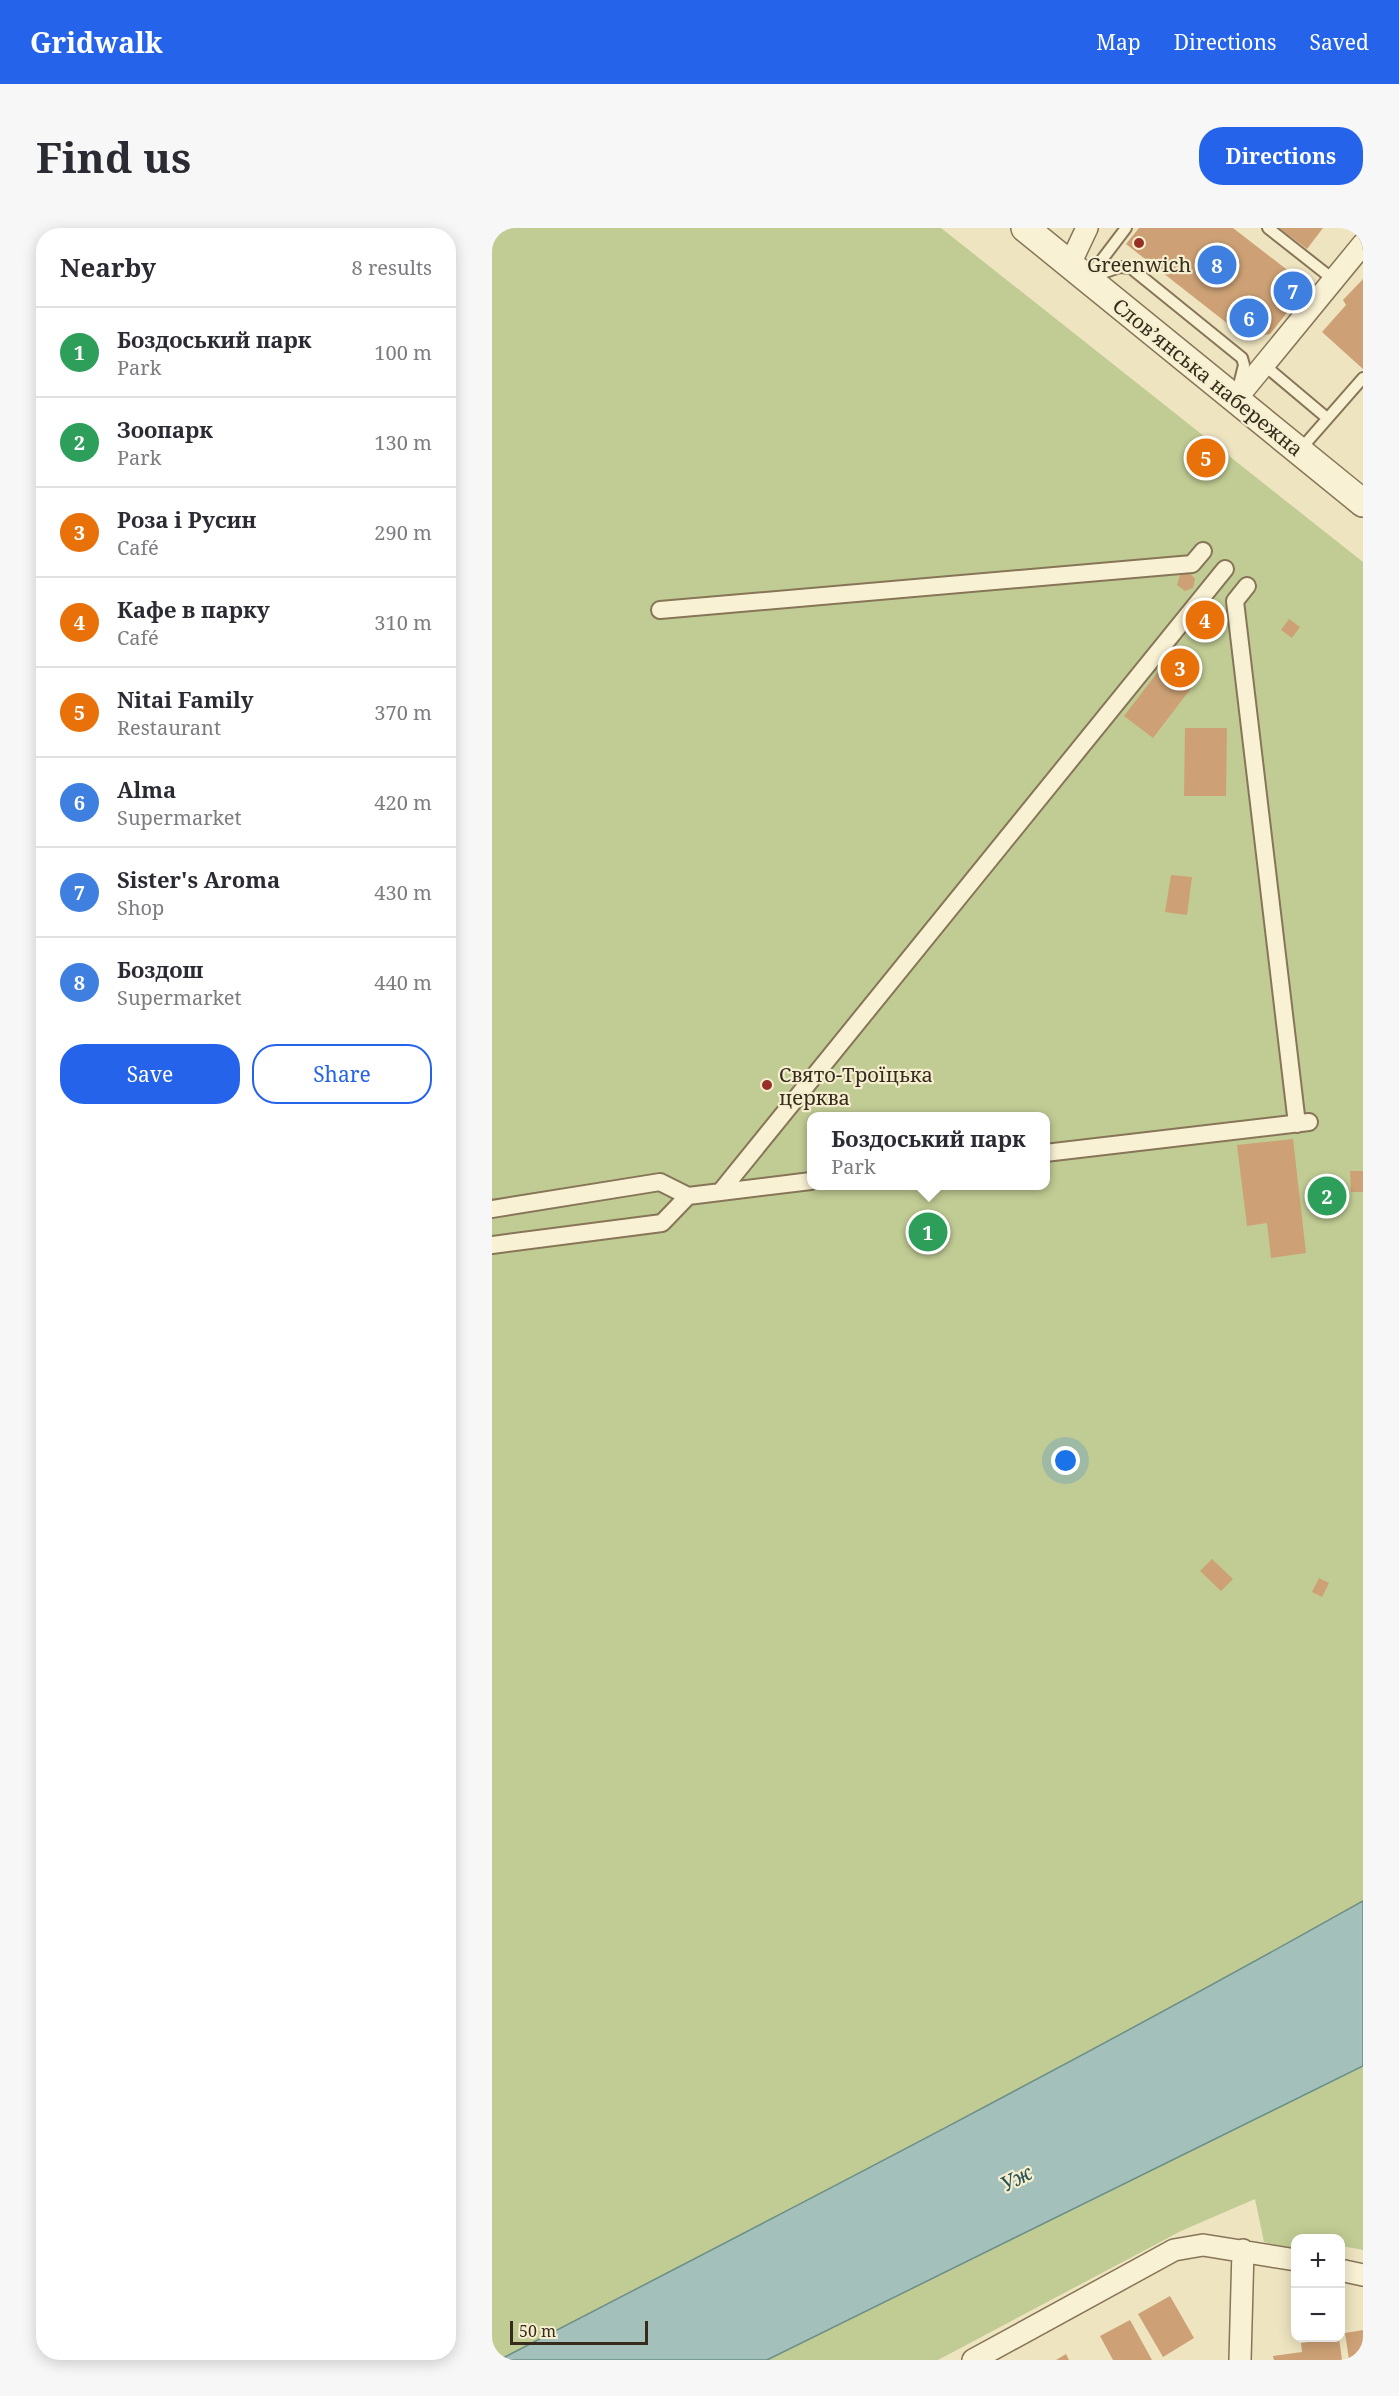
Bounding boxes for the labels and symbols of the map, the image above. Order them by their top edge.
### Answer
marker: Greenwich [1132,236,1146,250]
pin: 8 [1198,243,1236,288]
place label: Greenwich [1087,251,1191,278]
pin: 7 [1274,268,1312,314]
street label: Словʼянська набережна [1107,292,1309,462]
pin: 6 [1230,296,1269,340]
pin: 5 [1186,436,1226,480]
pin: 4 [1186,598,1224,642]
pin: 3 [1160,646,1200,690]
place label: Свято-Троїцька церква [779,1061,933,1111]
marker: Свято-Троїцька церква [760,1078,774,1092]
pin: 2 [1308,1174,1346,1218]
pin: 1 [908,1210,948,1254]
your location [1051,1446,1080,1475]
water label: Уж [995,2158,1037,2198]
scale bar [510,2318,648,2346]

